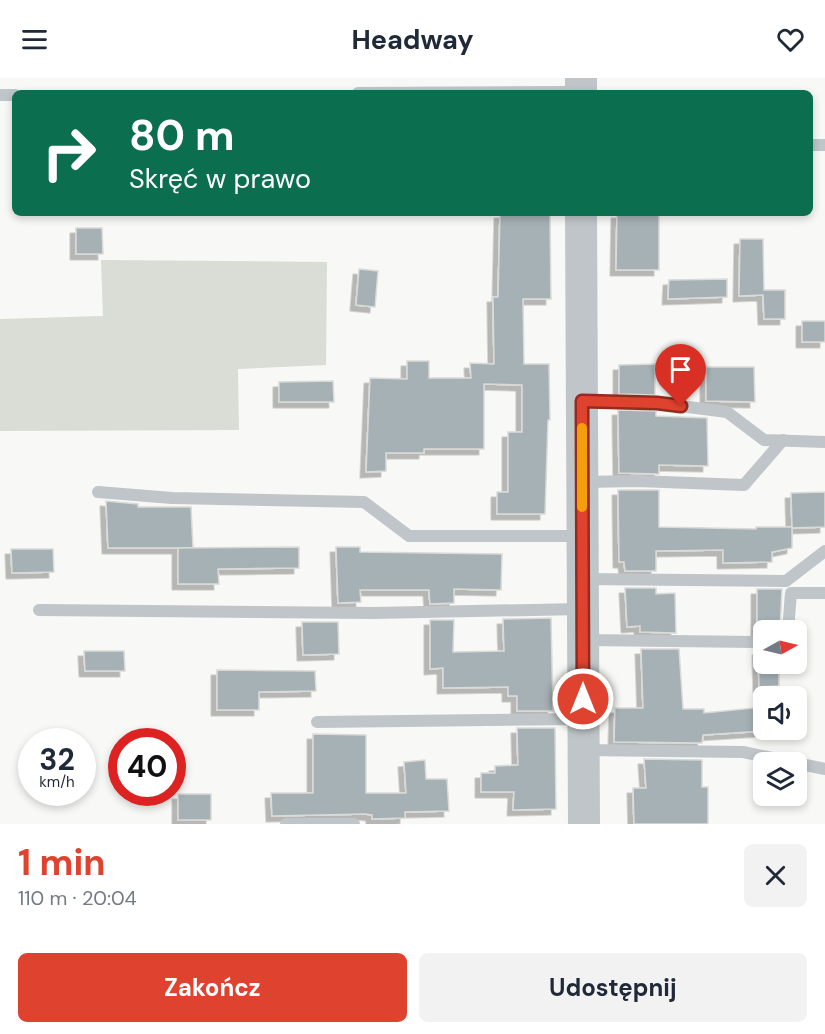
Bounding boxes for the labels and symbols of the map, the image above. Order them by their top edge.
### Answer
pin [655,344,706,406]
north arrow [753,620,807,674]
position arrow [551,667,615,731]
speed limit sign: 40 [108,728,186,806]

